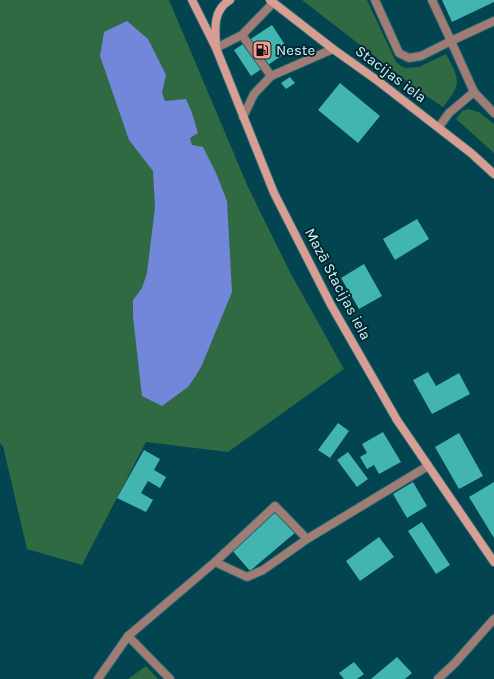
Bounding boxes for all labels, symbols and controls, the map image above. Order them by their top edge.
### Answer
fuel station icon: Neste [251,39,273,61]
place label: Neste [276,41,315,59]
street label: Stacijas iela [352,41,430,107]
street label: Mazā Stacijas iela [301,225,375,343]

